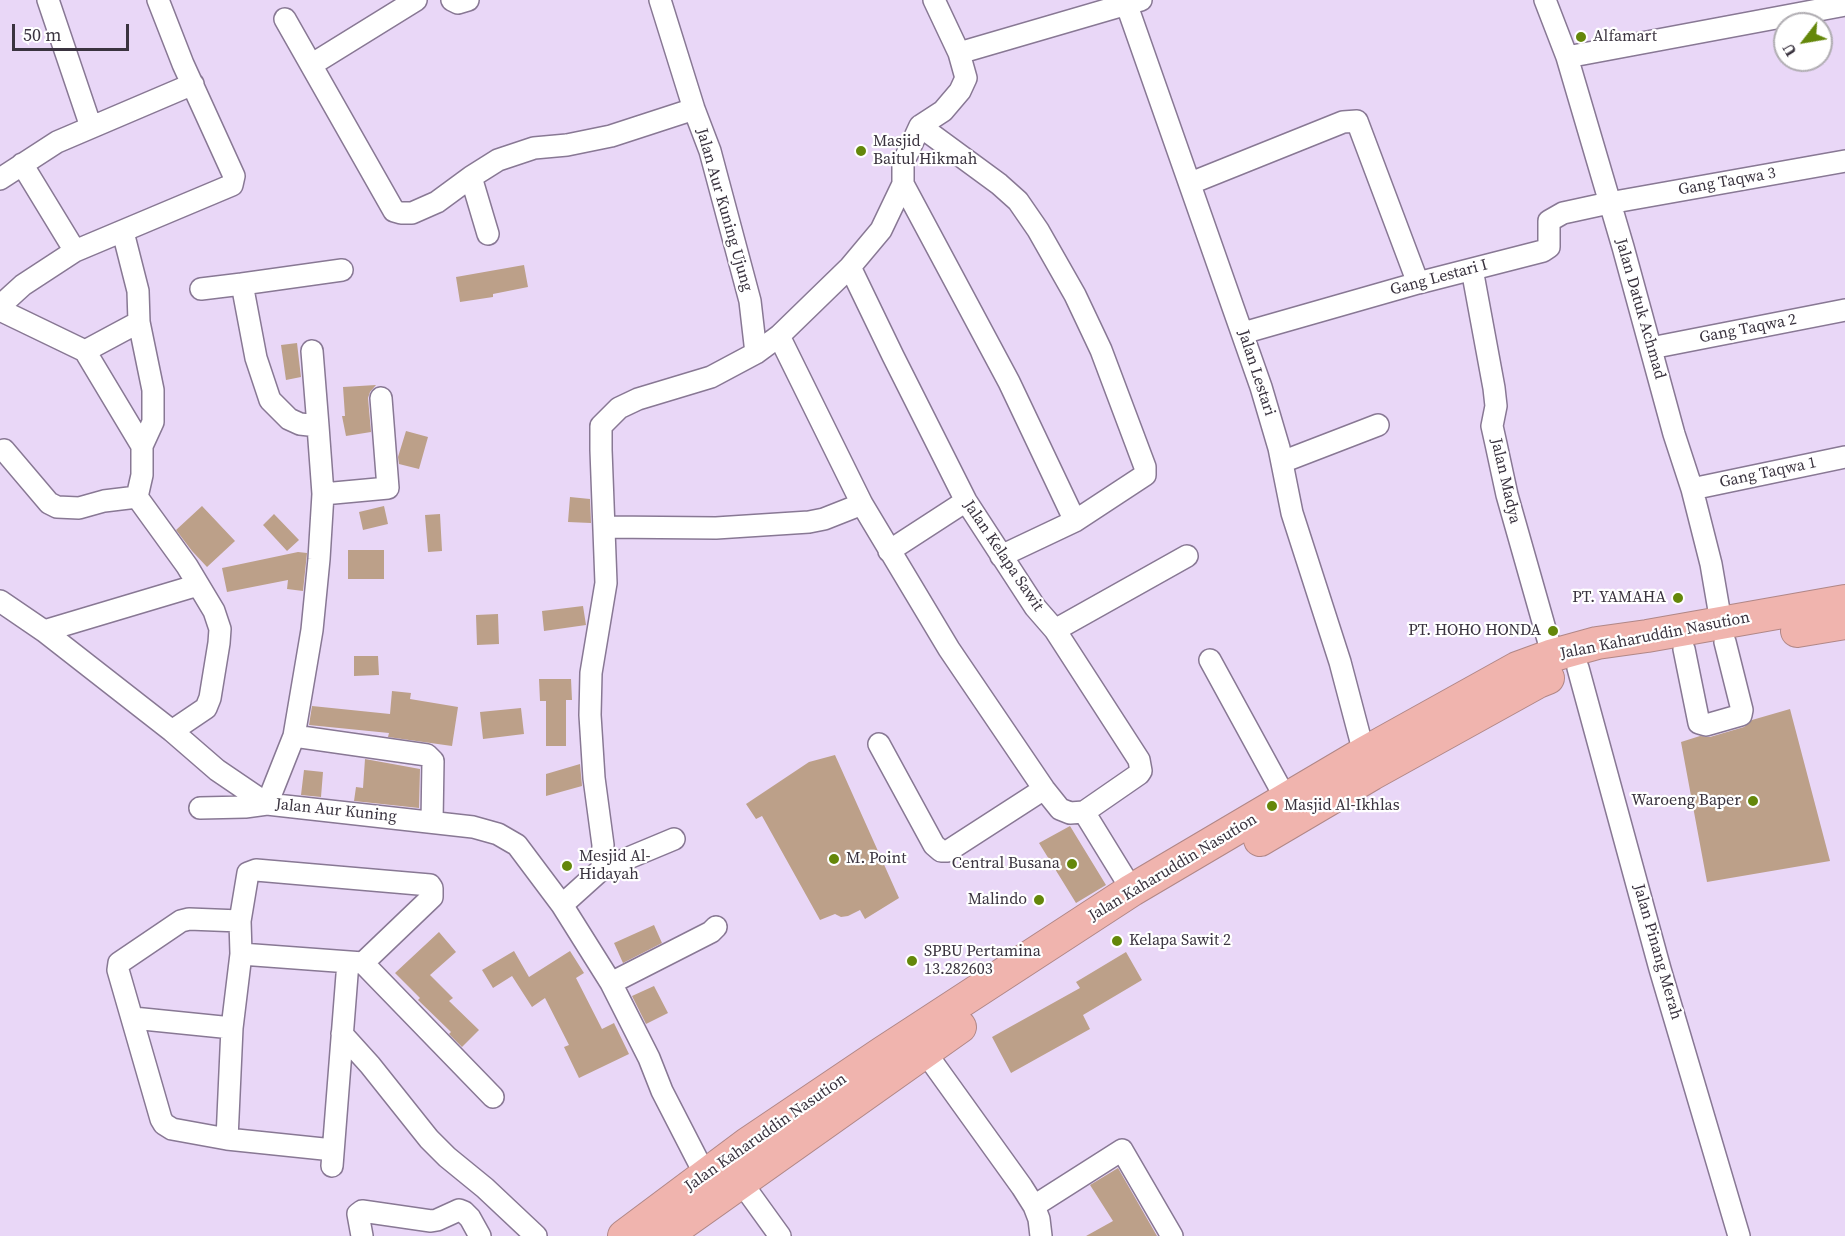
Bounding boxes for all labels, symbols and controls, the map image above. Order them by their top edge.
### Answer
scale bar [15,12,132,50]
north arrow [1773,12,1833,72]
text: 50 m [23,22,61,47]
place label: Alfamart [1593,27,1657,47]
marker: Alfamart [1574,30,1588,44]
text: U [1777,40,1802,61]
street label: Jalan Aur Kuning Ujung [692,126,756,294]
place label: Masjid Baitul Hikmah [873,132,977,170]
marker: Masjid Baitul Hikmah [854,144,868,158]
street label: Gang Taqwa 3 [1677,164,1777,200]
street label: Jalan Datuk Achmad [1611,236,1669,382]
street label: Gang Lestari I [1388,256,1490,300]
street label: Gang Taqwa 2 [1698,310,1798,348]
street label: Jalan Lestari [1233,328,1279,418]
street label: Jalan Madya [1486,436,1524,526]
street label: Gang Taqwa 1 [1718,453,1818,493]
street label: Jalan Kelapa Sawit [959,497,1047,615]
place label: PT. YAMAHA [1572,588,1666,608]
marker: PT. YAMAHA [1671,591,1685,605]
street label: Jalan Kaharuddin Nasution [1559,608,1751,664]
place label: PT. HOHO HONDA [1408,621,1541,641]
marker: PT. HOHO HONDA [1546,624,1560,638]
place label: Waroeng Baper [1631,791,1741,811]
marker: Waroeng Baper [1746,794,1760,808]
street label: Jalan Aur Kuning [274,795,398,827]
place label: Masjid Al-Ikhlas [1284,796,1400,816]
marker: Masjid Al-Ikhlas [1265,799,1279,813]
street label: Jalan Kaharuddin Nasution [1085,810,1261,926]
place label: Mesjid Al- Hidayah [579,847,651,885]
place label: M. Point [846,849,906,869]
marker: M. Point [827,852,841,866]
place label: Central Busana [952,854,1060,874]
marker: Central Busana [1065,857,1079,871]
marker: Mesjid Al- Hidayah [560,859,574,873]
street label: Jalan Pinang Merah [1628,882,1686,1022]
place label: Malindo [968,890,1027,910]
marker: Malindo [1032,893,1046,907]
place label: Kelapa Sawit 2 [1129,931,1231,951]
marker: Kelapa Sawit 2 [1110,934,1124,948]
place label: SPBU Pertamina 13.282603 [924,942,1041,980]
marker: SPBU Pertamina 13.282603 [905,954,919,968]
street label: Jalan Kaharuddin Nasution [682,1070,850,1196]

